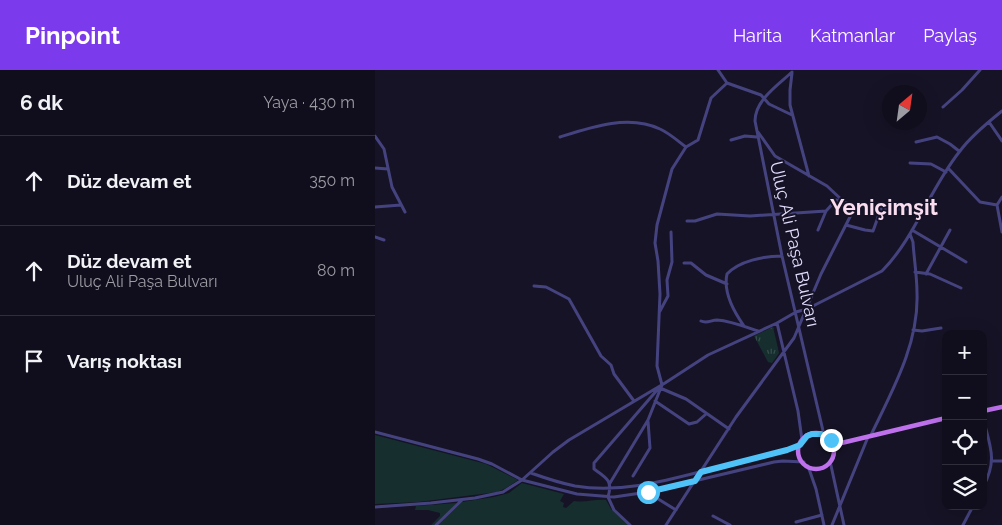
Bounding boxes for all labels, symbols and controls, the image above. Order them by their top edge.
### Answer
text: Pinpoint [25,21,120,50]
text: Harita [733,25,782,46]
text: Katmanlar [810,25,895,46]
text: Paylaş [923,25,977,46]
north arrow [882,85,927,130]
text: 6 dk [20,90,63,115]
text: Yaya · 430 m [263,93,355,112]
street label: Uluç Ali Paşa Bulvarı [766,159,824,329]
icon: ahead [20,167,48,195]
text: Düz devam et [67,170,192,192]
text: 350 m [309,171,355,190]
district label: Yeniçimşit [830,194,939,220]
text: Düz devam et [67,250,192,272]
icon: ahead [20,257,48,285]
text: 80 m [317,261,355,280]
text: Uluç Ali Paşa Bulvarı [67,272,217,291]
map controls [942,330,987,510]
button: + [942,330,987,375]
icon: arrive [20,347,48,375]
text: Varış noktası [67,350,182,372]
button: − [942,375,987,420]
button: locate [942,420,987,465]
route end [820,429,843,452]
button: layers [942,465,987,510]
route start [637,481,660,504]

